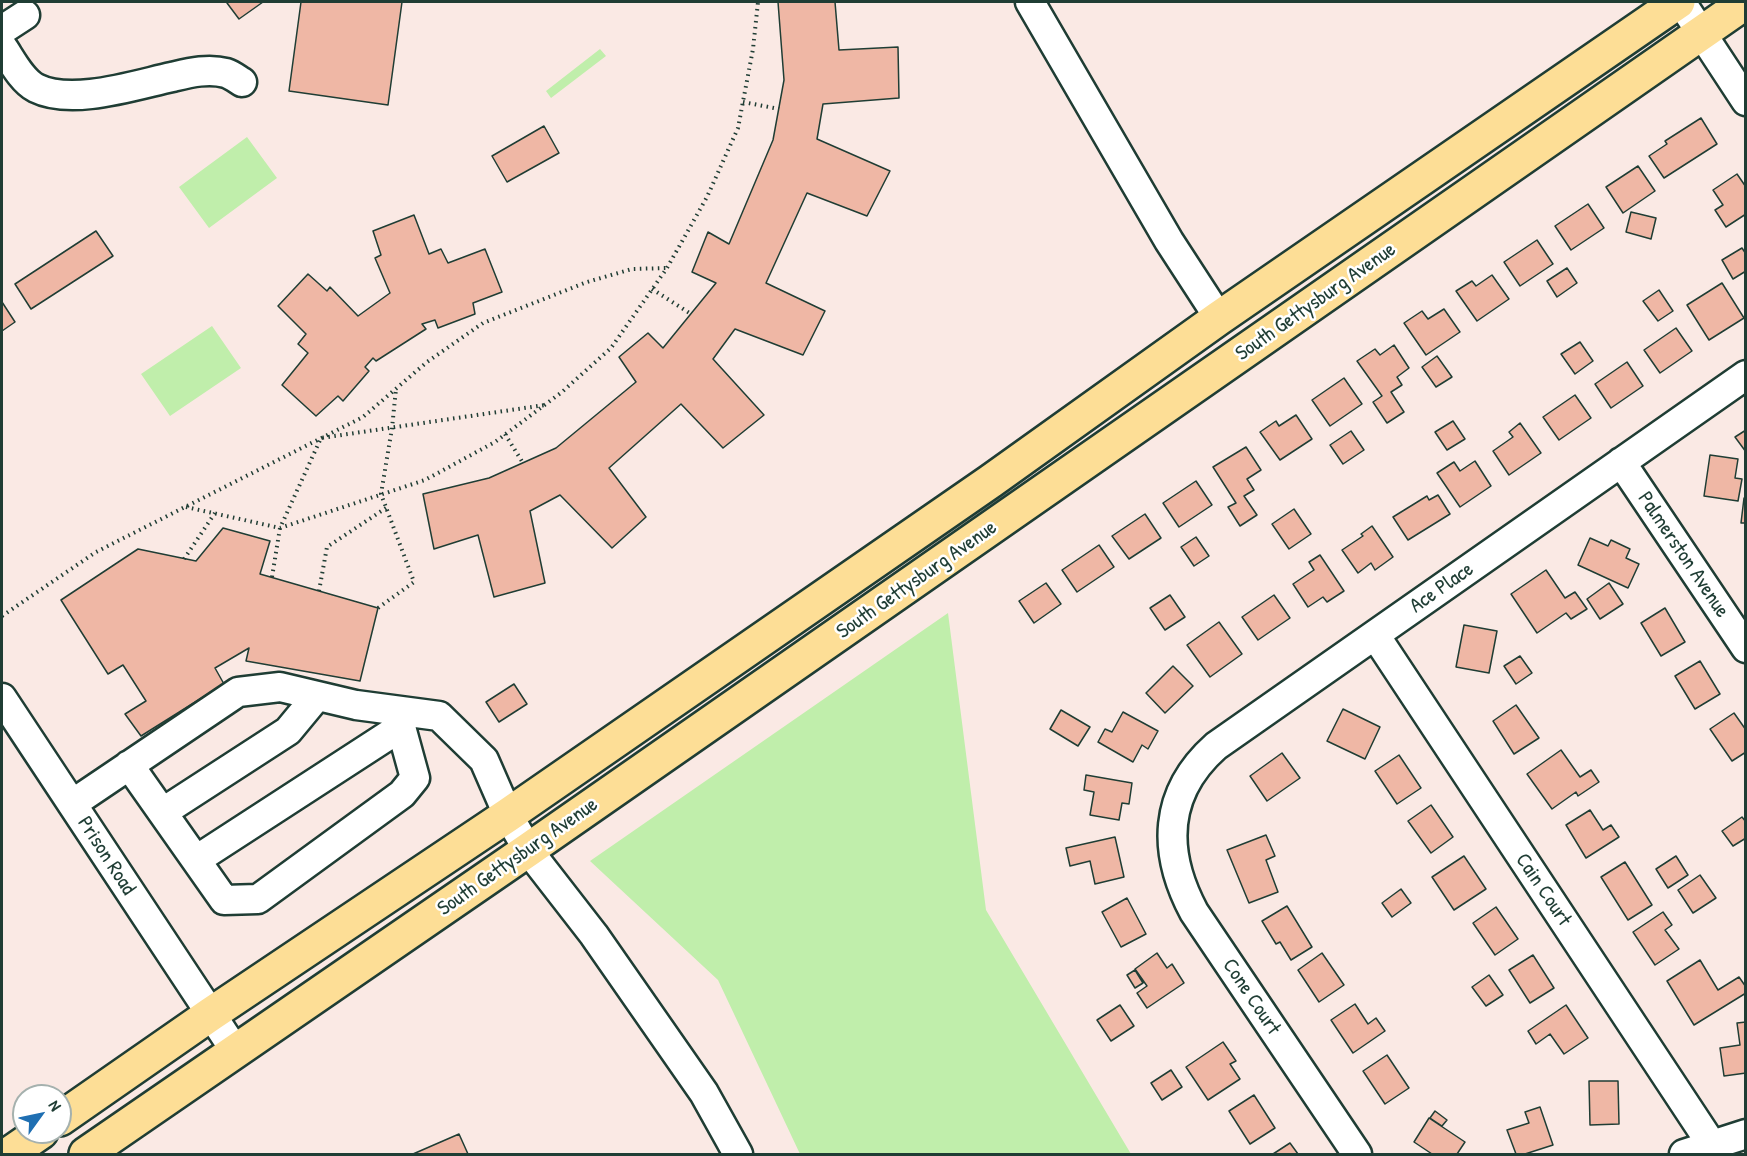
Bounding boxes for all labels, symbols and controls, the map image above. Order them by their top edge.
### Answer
street label: South Gettysburg Avenue [1231,237,1401,367]
street label: Palmerston Avenue [1632,487,1734,623]
street label: South Gettysburg Avenue [832,515,1002,645]
street label: Ace Place [1405,557,1479,619]
street label: South Gettysburg Avenue [433,792,603,922]
street label: Prison Road [71,812,141,900]
street label: Cain Court [1510,849,1576,931]
street label: Cone Court [1216,954,1286,1040]
north arrow [12,1084,72,1144]
text: N [44,1096,67,1115]

